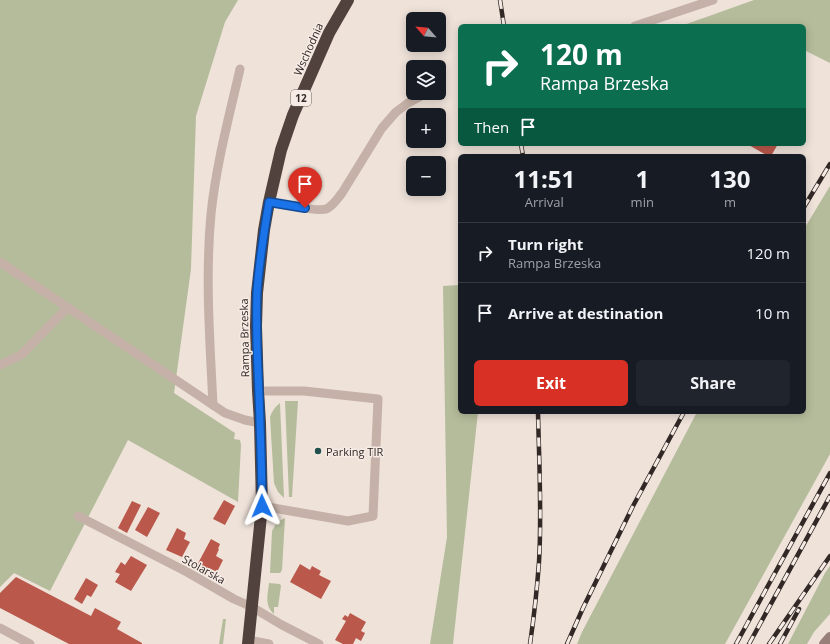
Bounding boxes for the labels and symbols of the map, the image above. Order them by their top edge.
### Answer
north arrow [406,12,446,52]
street label: Wschodnia [290,20,326,78]
road number: 12 [291,90,311,106]
pin [288,167,322,208]
street label: Rampa Brzeska [236,298,252,378]
place label: Parking TIR [326,444,383,459]
marker: Parking TIR [313,446,323,456]
position arrow [241,485,283,527]
street label: Stolarska [180,551,228,587]

